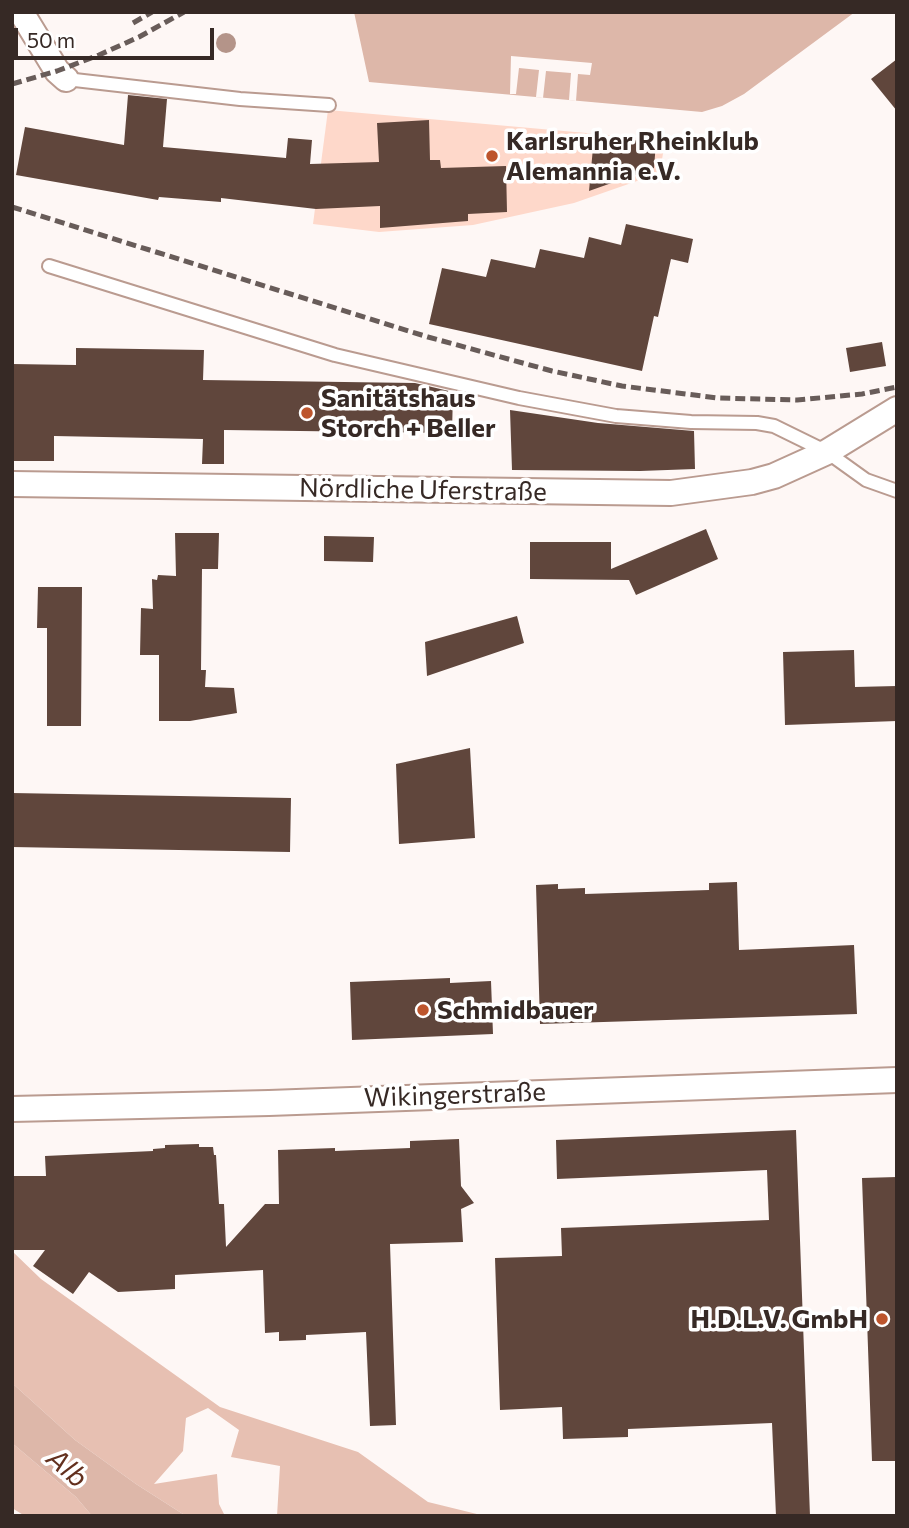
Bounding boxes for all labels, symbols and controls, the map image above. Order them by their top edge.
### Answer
scale bar [18,14,217,58]
text: 50 m [27,27,75,52]
place label: Karlsruher Rheinklub Alemannia e.V. [506,125,759,186]
marker: Karlsruher Rheinklub Alemannia e.V. [484,148,500,164]
place label: Sanitätshaus Storch + Beller [321,382,496,444]
marker: Sanitätshaus Storch + Beller [299,405,315,421]
street label: Nördliche Uferstraße [299,472,547,508]
place label: Schmidbauer [437,994,594,1026]
marker: Schmidbauer [415,1002,431,1018]
street label: Wikingerstraße [364,1076,546,1114]
place label: H.D.L.V. GmbH [691,1303,868,1335]
marker: H.D.L.V. GmbH [874,1311,890,1327]
water label: Alb [40,1441,94,1495]

